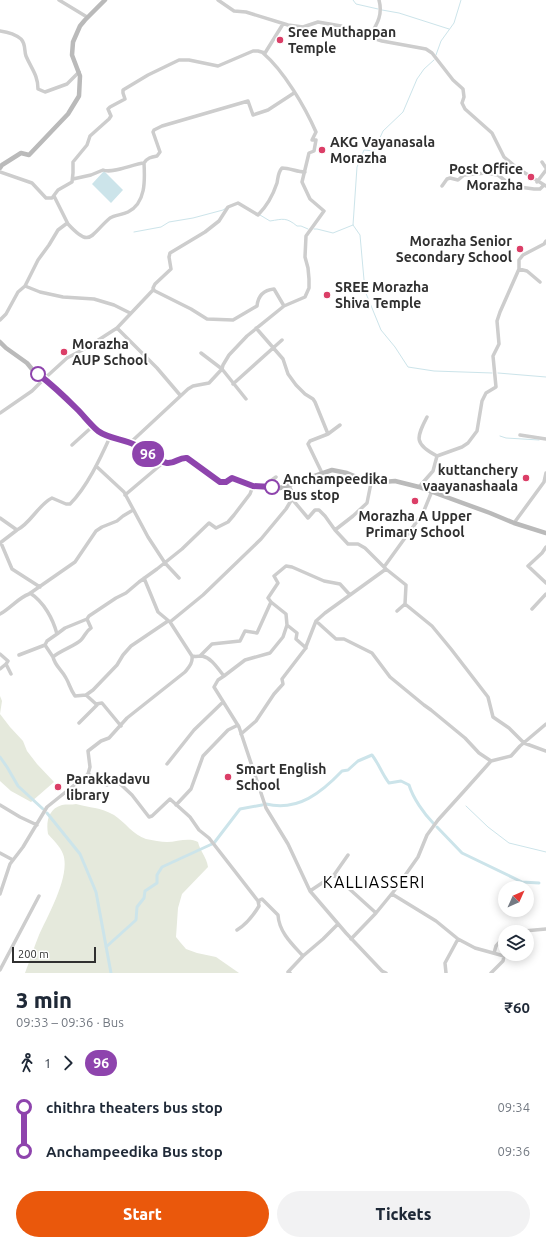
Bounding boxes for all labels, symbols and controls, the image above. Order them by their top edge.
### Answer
place label: Sree Muthappan Temple [288,24,396,56]
marker: Sree Muthappan Temple [275,35,285,45]
place label: AKG Vayanasala Morazha [330,134,435,166]
marker: AKG Vayanasala Morazha [317,145,327,155]
place label: Post Office Morazha [449,161,523,193]
marker: Post Office Morazha [526,172,536,182]
place label: Morazha Senior Secondary School [396,233,512,265]
marker: Morazha Senior Secondary School [515,244,525,254]
place label: SREE Morazha Shiva Temple [335,279,429,311]
marker: SREE Morazha Shiva Temple [322,290,332,300]
place label: Morazha AUP School [72,336,148,368]
marker: Morazha AUP School [59,347,69,357]
unlabelled marker [30,366,46,382]
line badge: 96 [130,441,166,467]
text: 96 [140,446,156,462]
place label: kuttanchery vaayanashaala [423,462,519,494]
place label: Anchampeedika Bus stop [283,471,388,503]
marker: kuttanchery vaayanashaala [521,473,531,483]
marker: Anchampeedika Bus stop [264,479,280,495]
marker: Morazha A Upper Primary School [410,496,420,506]
place label: Morazha A Upper Primary School [358,508,472,540]
place label: Smart English School [236,761,326,793]
place label: Parakkadavu library [66,771,150,803]
marker: Smart English School [223,772,233,782]
marker: Parakkadavu library [53,782,63,792]
district label: KALLIASSERI [323,873,425,891]
north arrow [498,881,534,917]
map controls [498,881,534,961]
button: layers [498,925,534,961]
scale bar [12,945,96,964]
text: 200 m [18,948,49,960]
text: 3 min [16,987,72,1012]
text: ₹60 [505,999,530,1016]
text: 09:33 – 09:36 · Bus [16,1015,124,1029]
icon: walk [16,1052,38,1074]
icon: forward [57,1052,79,1074]
text: 96 [93,1055,109,1071]
text: 1 [44,1056,51,1070]
text: chithra theaters bus stop [46,1099,223,1116]
text: 09:34 [497,1100,530,1114]
text: Anchampeedika Bus stop [46,1143,223,1160]
text: 09:36 [497,1144,530,1158]
button: Start [16,1191,269,1237]
button: Tickets [277,1191,530,1237]

